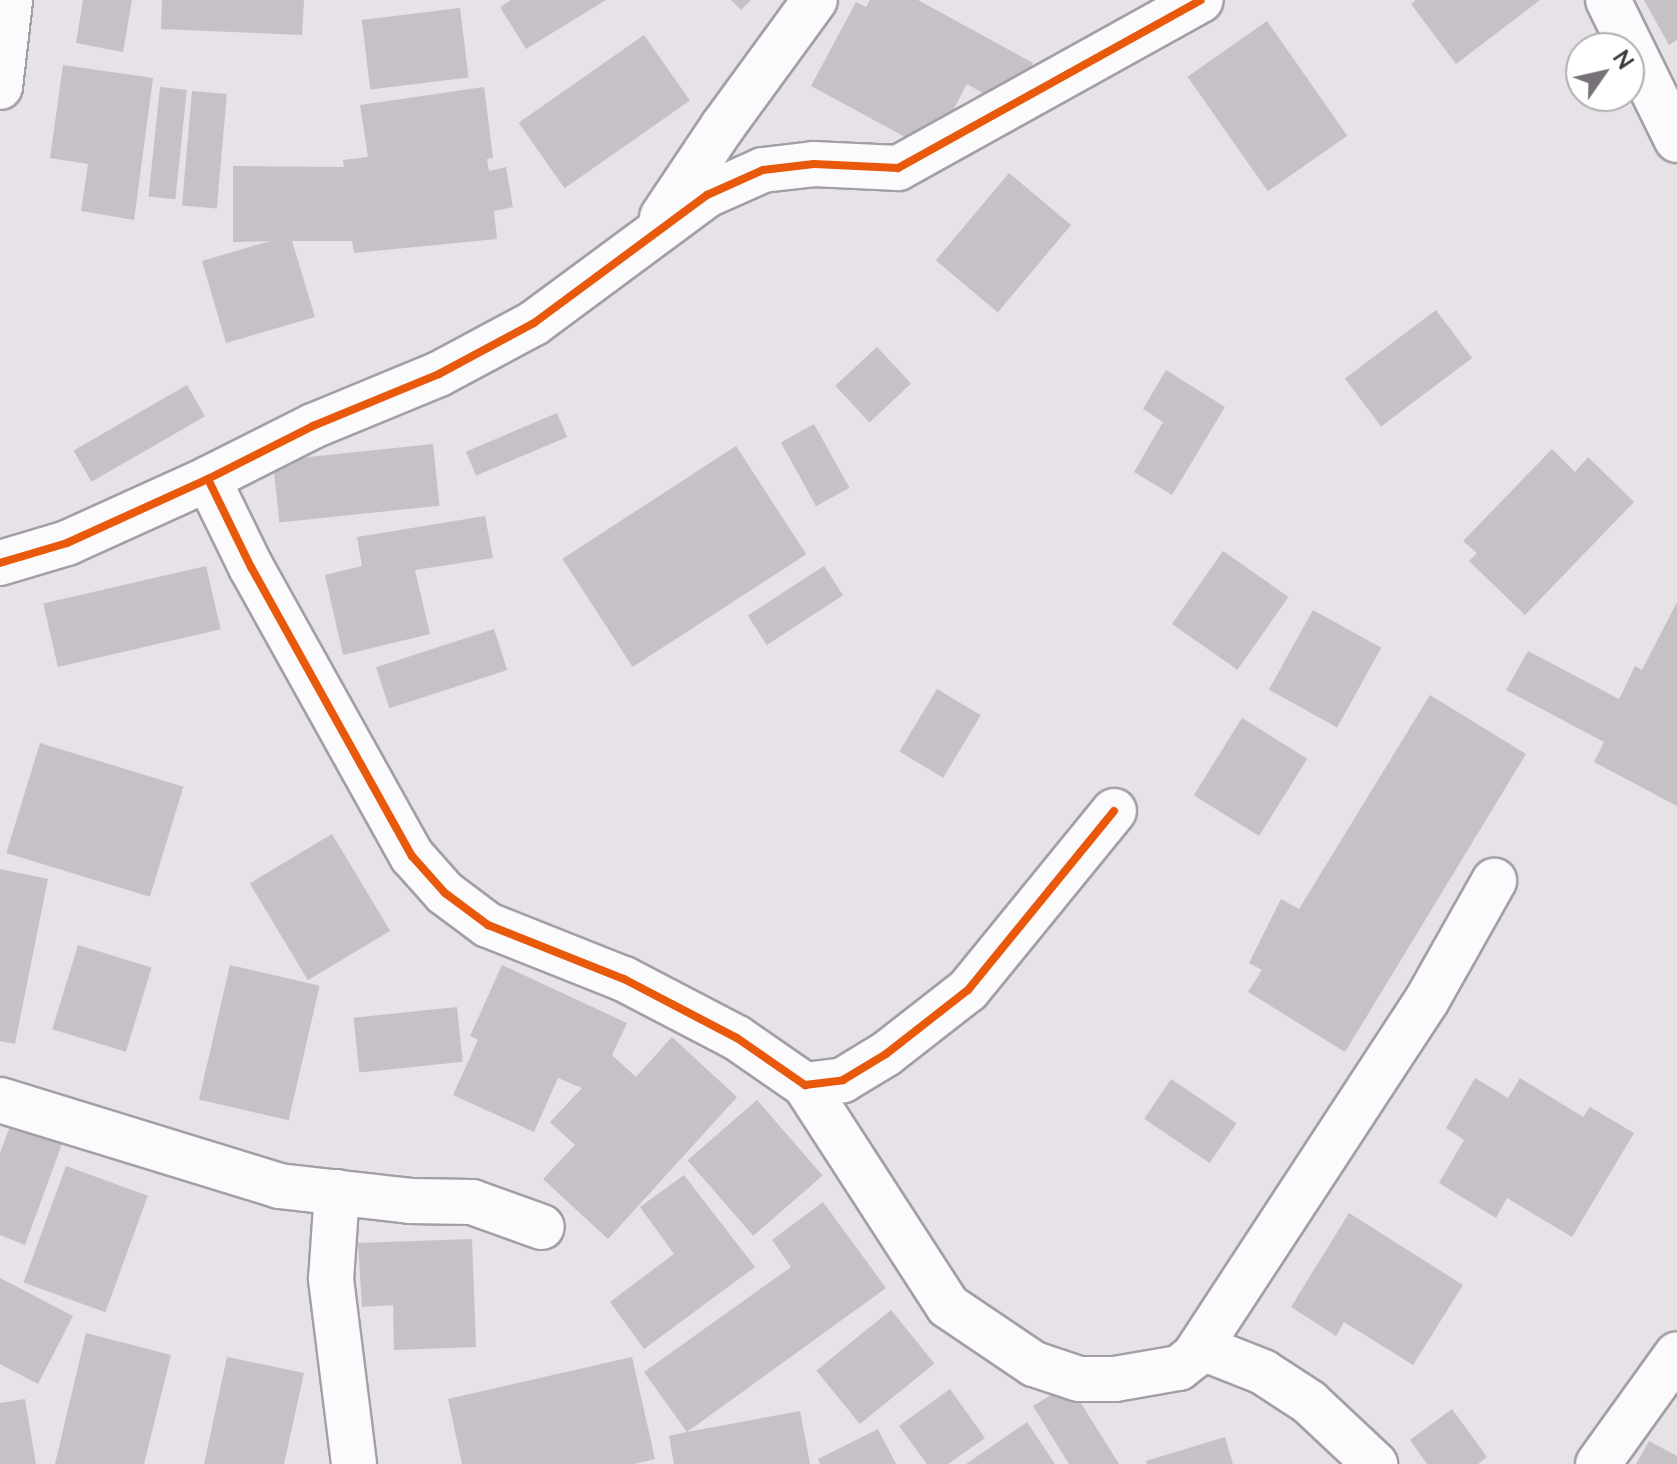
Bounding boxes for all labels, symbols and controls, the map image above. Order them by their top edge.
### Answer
north arrow [1565,32,1645,112]
text: N [1608,45,1640,74]

